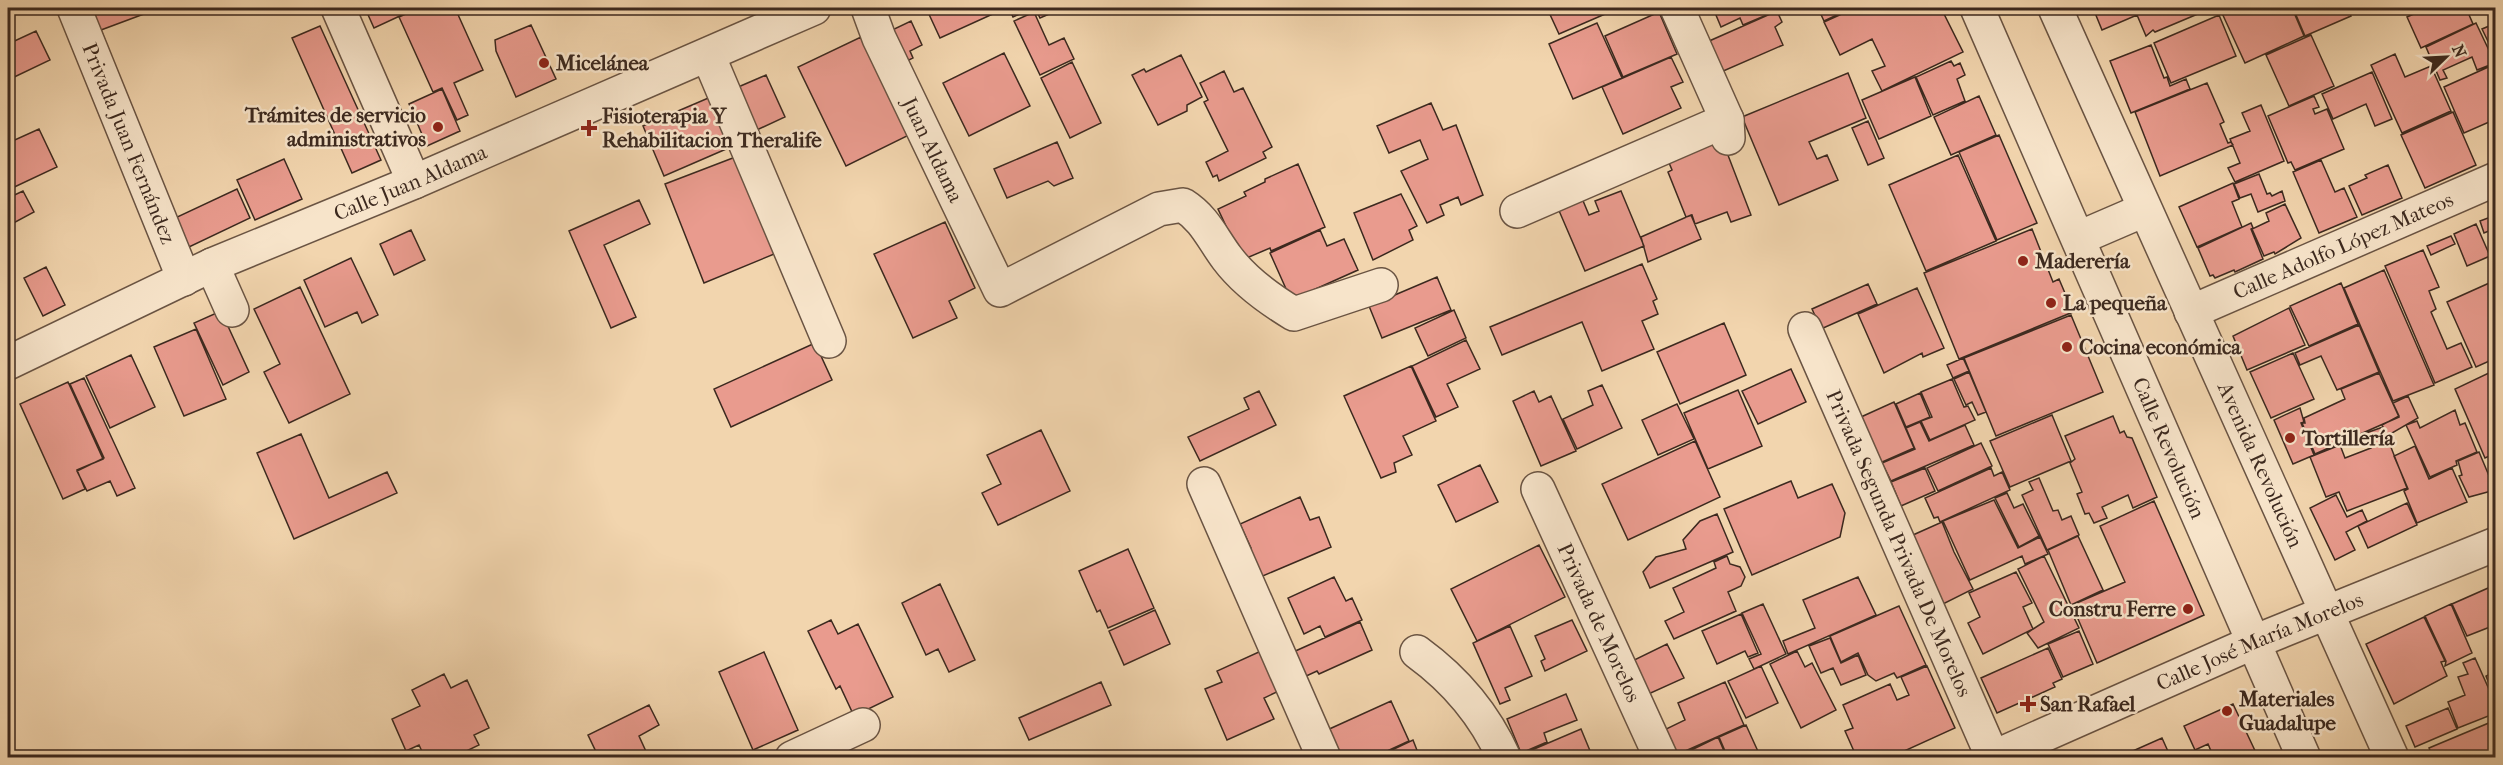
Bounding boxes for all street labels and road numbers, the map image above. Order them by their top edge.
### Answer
street label: Privada Juan Fernández [77,39,180,247]
street label: Juan Aldama [896,92,968,206]
street label: Calle Juan Aldama [330,140,491,226]
street label: Calle Adolfo López Mateos [2229,187,2457,304]
street label: Calle Revolución [2128,374,2210,522]
street label: Avenida Revolución [2212,378,2308,551]
street label: Privada Segunda Privada De Morelos [1821,386,1977,701]
street label: Privada de Morelos [1552,539,1646,706]
street label: Calle José María Morelos [2153,587,2367,696]

